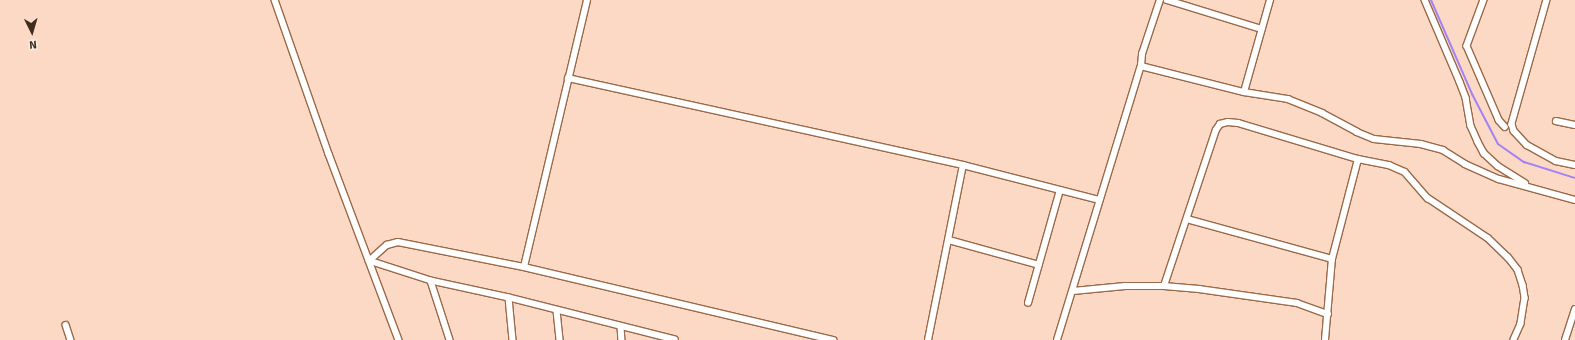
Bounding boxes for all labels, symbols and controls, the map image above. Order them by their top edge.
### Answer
north arrow [12,12,52,52]
text: N [29,38,37,51]

